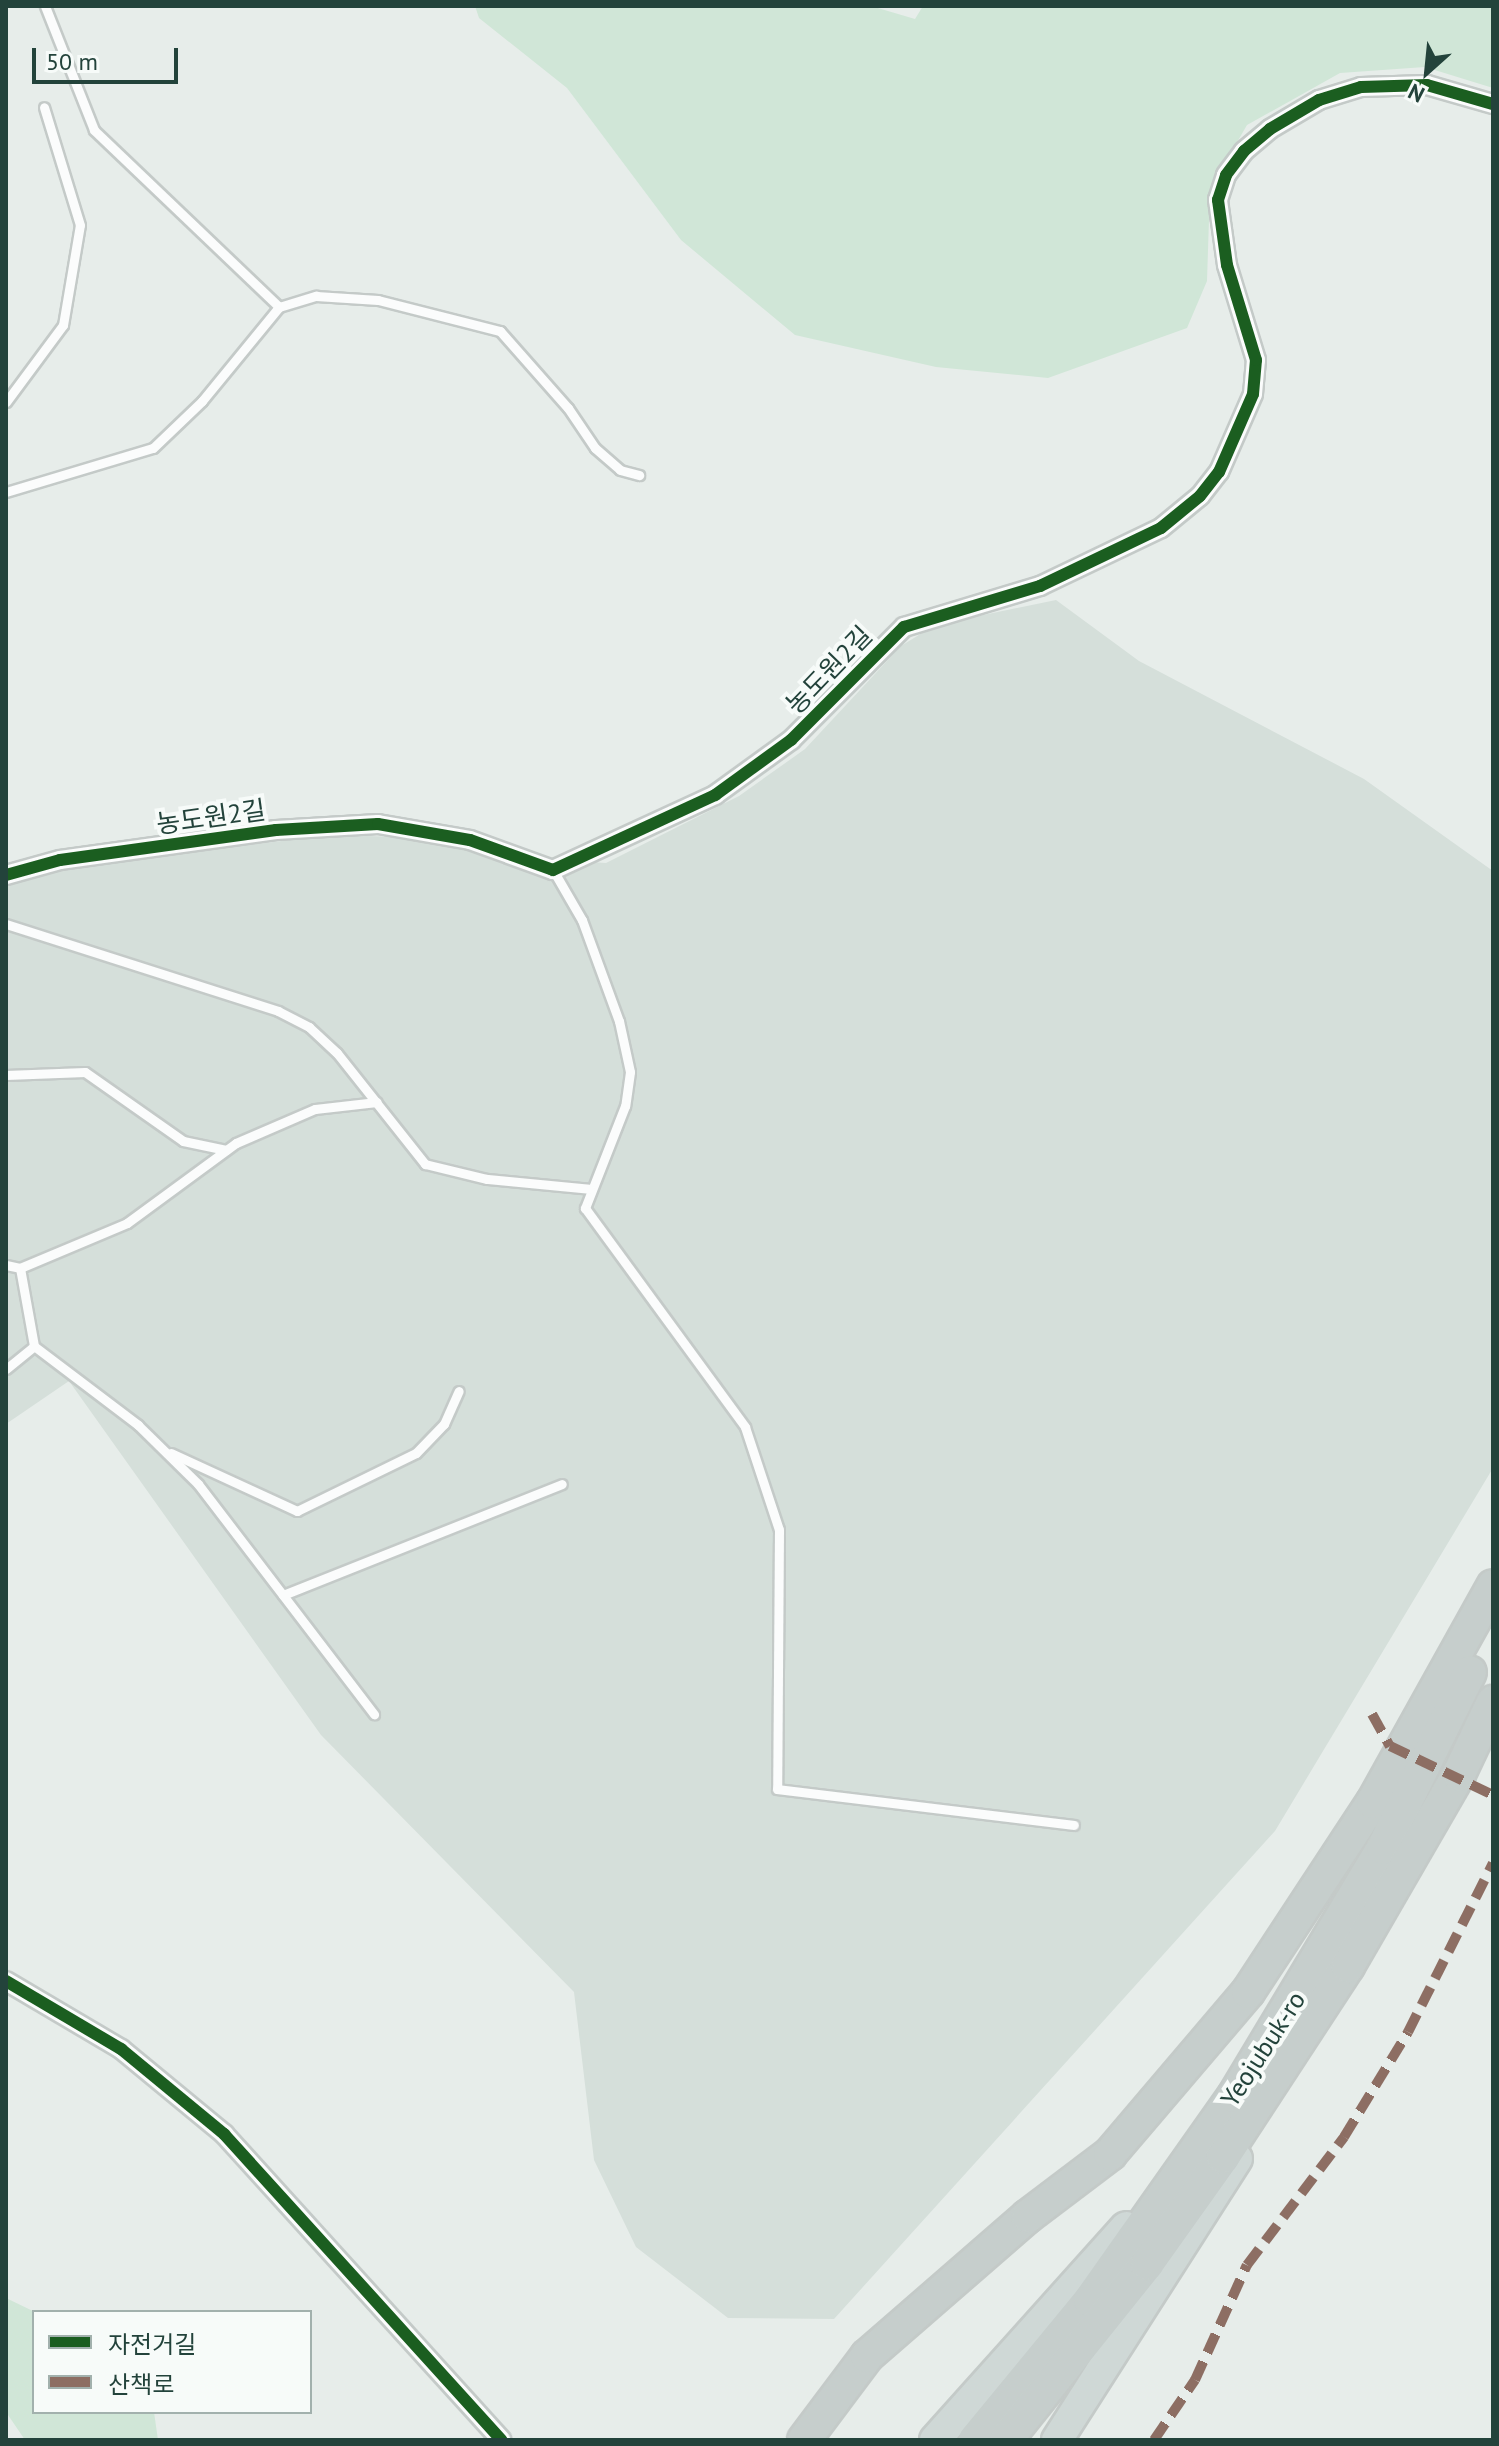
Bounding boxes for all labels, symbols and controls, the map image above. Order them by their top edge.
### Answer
scale bar [36,32,182,82]
north arrow [1387,32,1467,112]
text: 50 m [46,46,98,77]
text: N [1403,78,1429,109]
street label: 농도원2길 [780,620,878,720]
street label: 농도원2길 [154,794,268,840]
street label: Yeojubuk-ro [1214,1985,1312,2113]
legend [32,2310,312,2414]
text: 자전거길 [108,2329,196,2360]
text: 산책로 [108,2369,174,2400]

